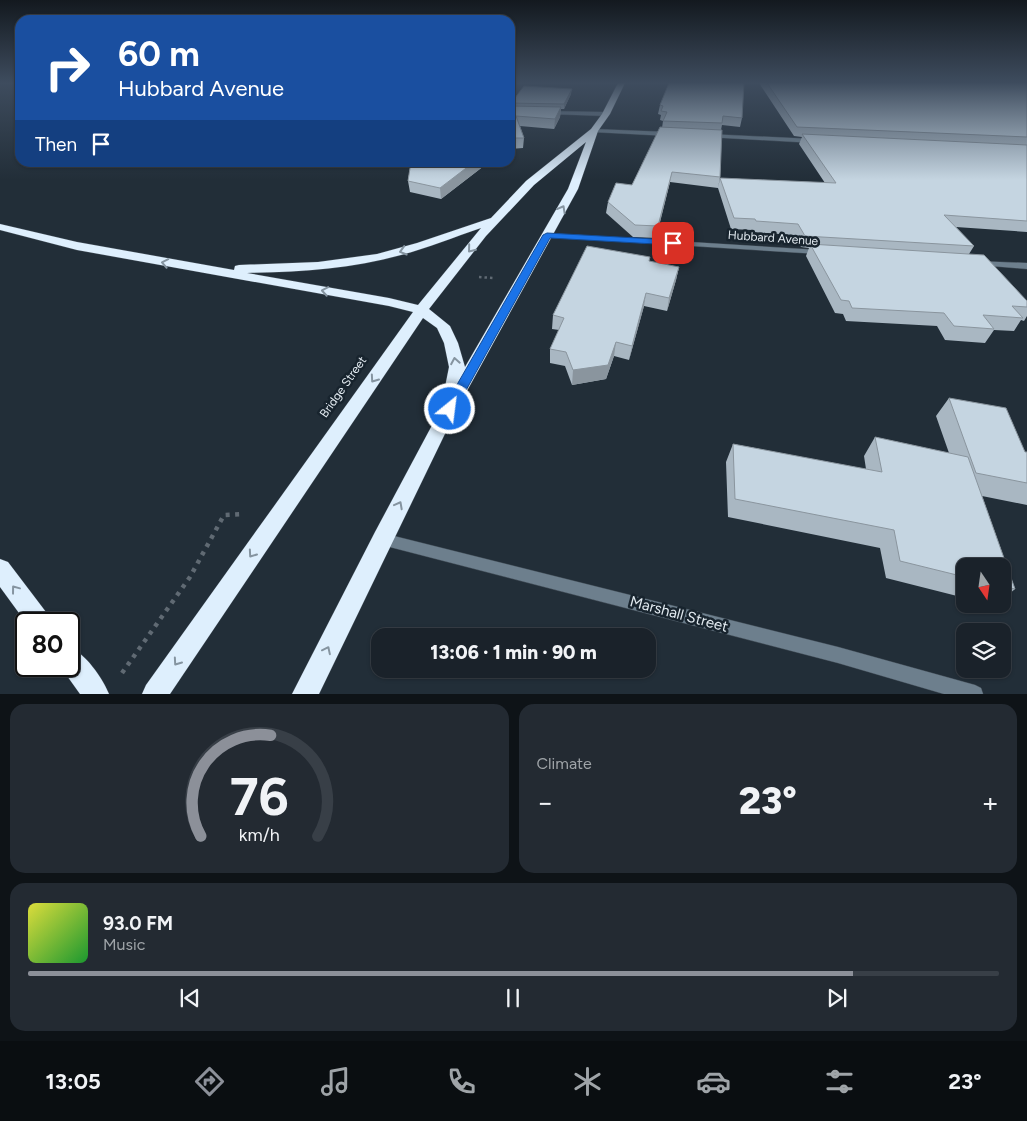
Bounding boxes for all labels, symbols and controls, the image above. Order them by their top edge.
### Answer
text: 60 m [118,33,200,75]
icon: right [35,35,100,100]
text: Hubbard Avenue [118,75,284,102]
icon: arrive [87,130,115,158]
text: Then [35,133,77,156]
one-way arrow [556,205,566,214]
pin [652,222,694,264]
street label: Hubbard Avenue [727,228,819,248]
icon: arrive [659,229,687,257]
one-way arrow [467,243,476,252]
one-way arrow [399,245,407,255]
one-way arrow [160,258,169,268]
one-way arrow [320,287,329,297]
street label: Bridge Street [317,353,369,420]
one-way arrow [450,356,460,365]
one-way arrow [371,373,380,382]
position arrow [423,382,475,434]
one-way arrow [393,501,403,510]
one-way arrow [249,548,258,558]
north arrow [956,558,1011,612]
map controls [956,558,1011,678]
one-way arrow [12,586,20,595]
street label: Marshall Street [628,592,730,636]
speed limit sign: 80 [15,612,80,677]
button: layers [956,623,1011,678]
text: 13:06 · 1 min · 90 m [430,641,597,664]
one-way arrow [320,646,331,655]
one-way arrow [174,656,183,666]
text: Climate [537,754,592,773]
text: 76 [230,766,289,828]
text: 23° [739,778,797,824]
text: − [537,785,554,819]
text: + [982,785,999,819]
text: km/h [239,824,280,845]
text: 93.0 FM [103,912,173,935]
text: Music [103,935,145,954]
icon: previous [176,984,204,1012]
icon: pause [499,984,527,1012]
icon: next [823,984,851,1012]
icon: directions [192,1064,227,1099]
icon: music [318,1064,353,1099]
icon: phone [444,1064,479,1099]
icon: climate [570,1064,605,1099]
icon: car [696,1064,731,1099]
icon: filters [822,1064,857,1099]
text: 13:05 [46,1068,101,1095]
text: 23° [948,1068,981,1095]

